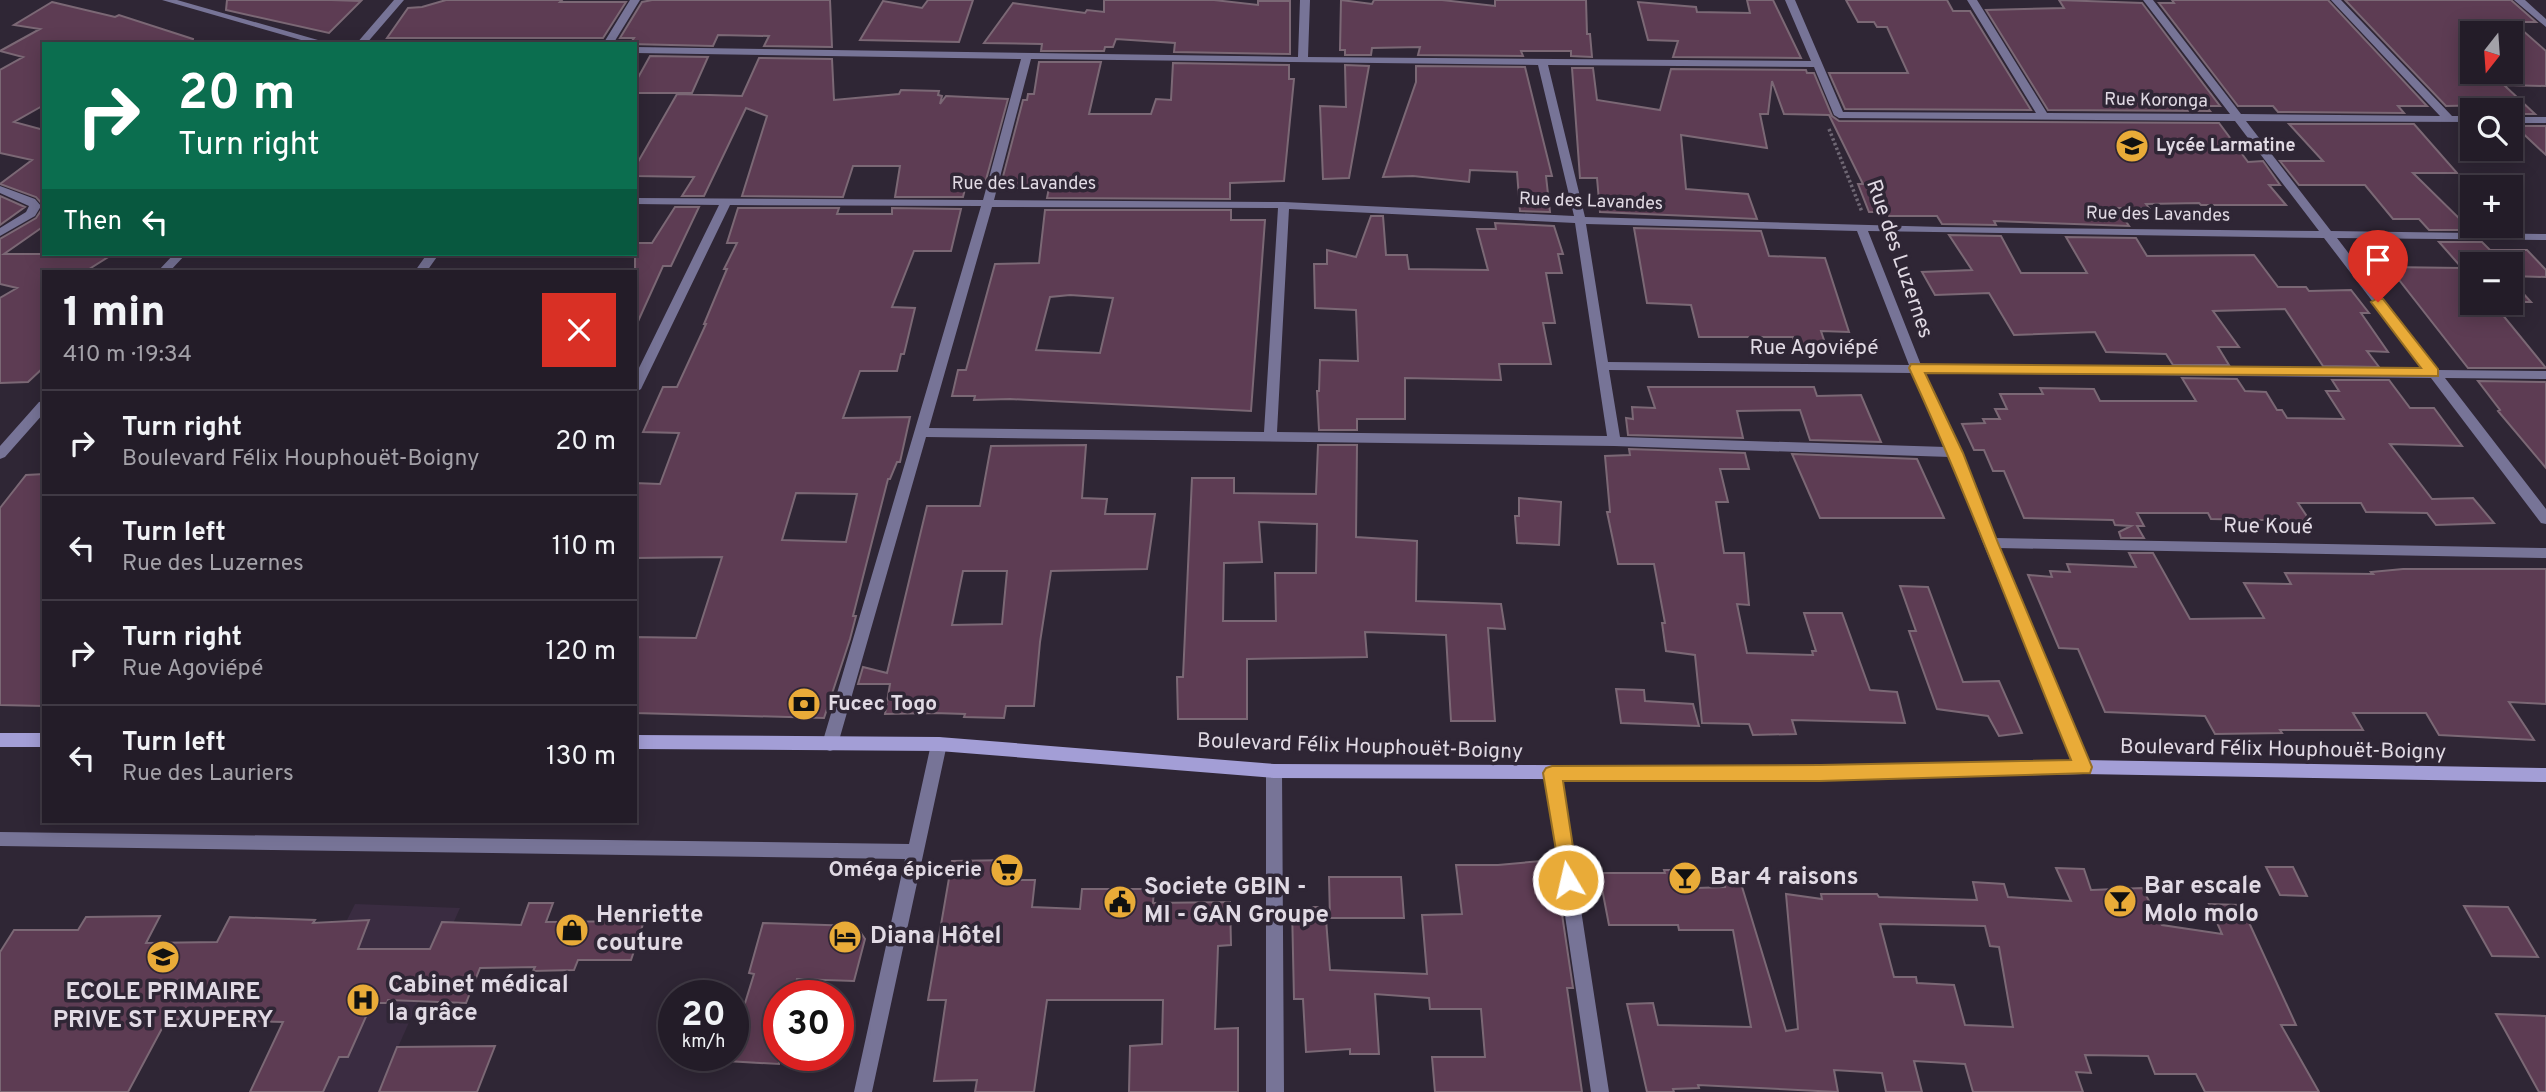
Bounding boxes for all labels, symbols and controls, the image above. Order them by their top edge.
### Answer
north arrow [2460,21,2524,84]
map controls [2460,21,2523,315]
text: 20 m [178,65,295,127]
icon: right [63,70,154,161]
street label: Rue Koronga [2104,89,2208,113]
button: search [2460,98,2523,161]
text: Turn right [178,126,320,166]
school or university icon: Lycée Larmatine [2113,127,2151,165]
place label: Lycée Larmatine [2156,135,2295,158]
street label: Rue des Lavandes [952,173,1096,196]
button: + [2460,175,2523,238]
street label: Rue des Luzernes [1859,176,1939,342]
street label: Rue des Lavandes [1518,188,1664,216]
street label: Rue des Lavandes [2086,202,2230,228]
icon: left [136,203,174,241]
text: Then [63,206,122,239]
pin [2348,230,2408,302]
icon: arrive [2359,241,2397,279]
button: − [2460,252,2523,315]
text: 1 min [63,288,166,341]
button: close [542,293,616,367]
street label: Rue Agoviépé [1749,335,1879,362]
text: 410 m · 19:34 [63,341,192,370]
text: Turn right [122,412,242,445]
icon: right [63,424,101,462]
text: 20 m [555,426,616,459]
text: Boulevard Félix Houphouët-Boigny [122,445,480,474]
street label: Rue Koué [2223,513,2313,541]
text: Turn left [122,517,226,550]
icon: left [63,529,101,567]
text: 110 m [552,531,616,564]
text: Rue des Luzernes [122,550,304,579]
text: Turn right [122,622,242,655]
icon: right [63,634,101,672]
text: 120 m [546,636,616,669]
text: Rue Agoviépé [122,655,263,684]
bank icon: Fucec Togo [785,685,823,723]
place label: Fucec Togo [828,691,937,718]
text: Turn left [122,727,226,760]
street label: Boulevard Félix Houphouët-Boigny [1196,728,1524,766]
street label: Boulevard Félix Houphouët-Boigny [2120,734,2446,766]
icon: left [63,739,101,777]
text: 130 m [546,741,616,774]
text: Rue des Lauriers [122,760,294,789]
position arrow [1531,843,1605,917]
supermarket icon: Oméga épicerie [988,851,1026,889]
place label: Oméga épicerie [828,857,982,884]
bar icon: Bar 4 raisons [1666,859,1704,897]
place label: Bar 4 raisons [1710,863,1859,893]
place label: Bar escale Molo molo [2144,872,2262,930]
place label: Societe GBIN - MI - GAN Groupe [1144,873,1329,931]
bar icon: Bar escale Molo molo [2101,882,2139,920]
public building icon: Societe GBIN - MI - GAN Groupe [1101,883,1139,921]
place label: Henriette couture [596,901,703,959]
shop icon: Henriette couture [553,911,591,949]
hotel icon: Diana Hôtel [826,918,864,956]
place label: Diana Hôtel [870,922,1002,952]
school or university icon: ECOLE PRIMAIRE PRIVE ST EXUPERY [144,938,182,976]
place label: Cabinet médical la grâce [388,971,569,1029]
place label: ECOLE PRIMAIRE PRIVE ST EXUPERY [53,978,273,1036]
speed limit sign: 30 [763,980,854,1071]
hospital icon: Cabinet médical la grâce [344,981,382,1019]
text: 20 [681,994,726,1038]
text: km/h [682,1031,725,1054]

